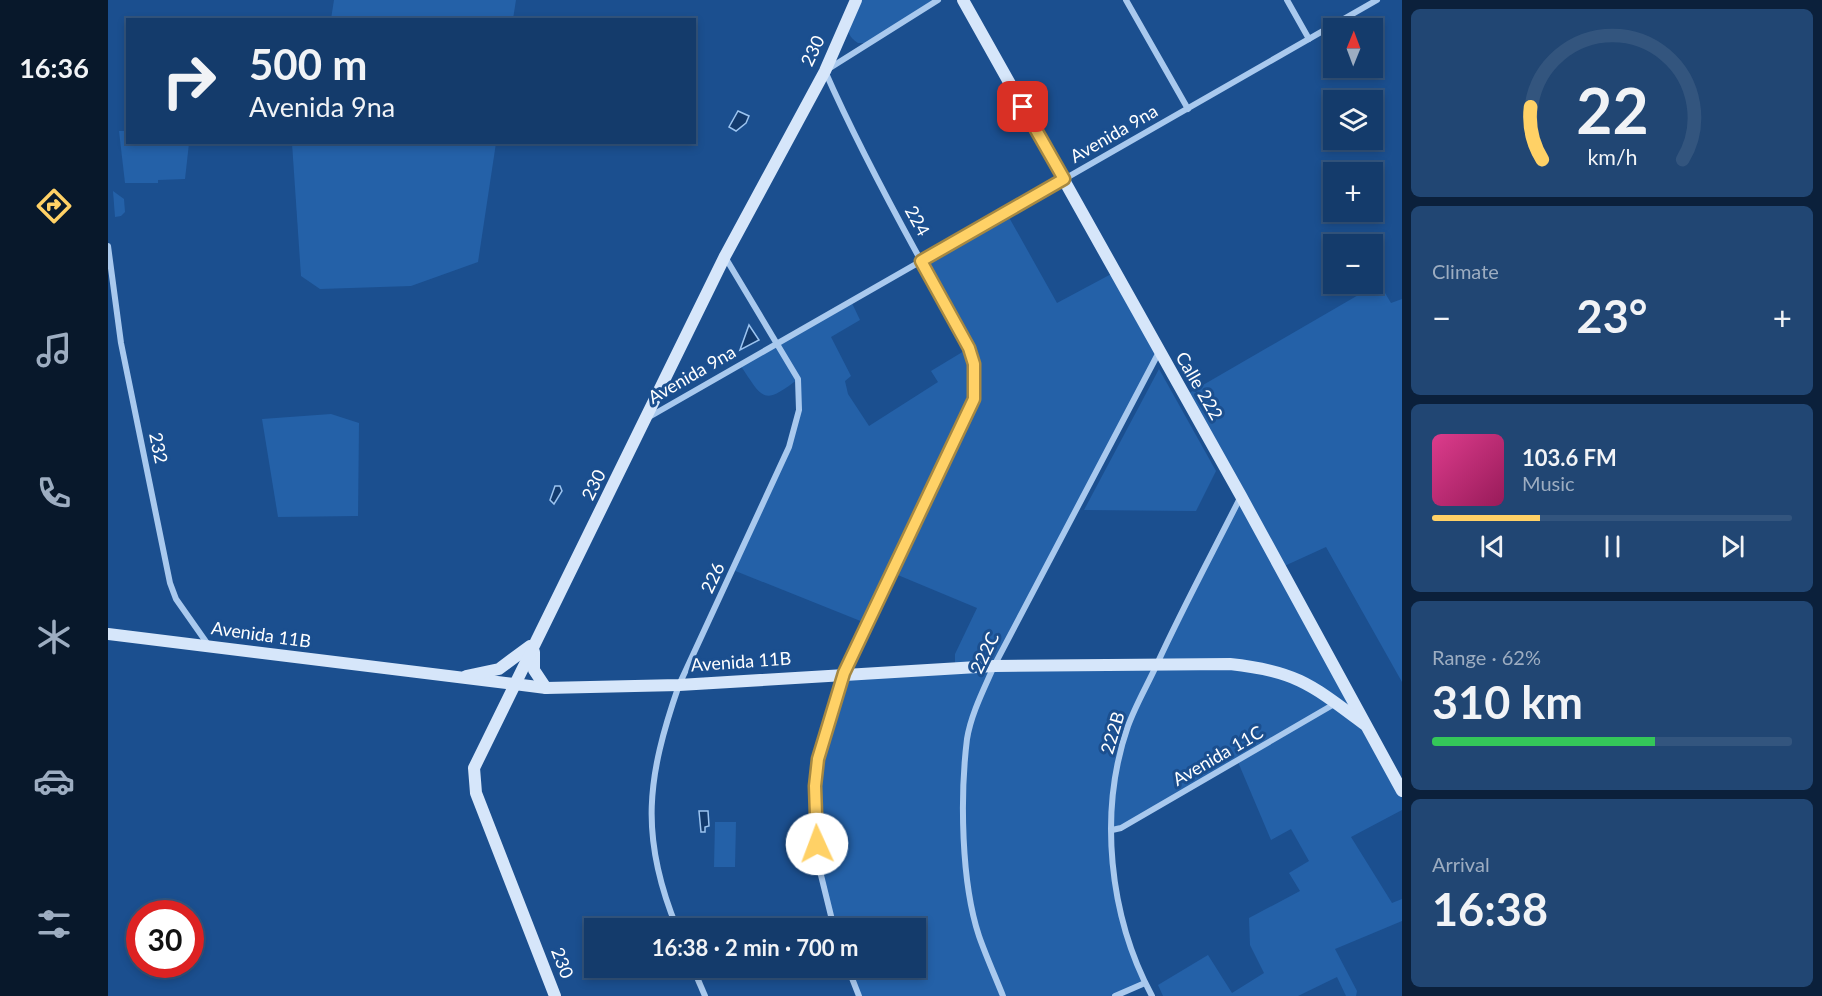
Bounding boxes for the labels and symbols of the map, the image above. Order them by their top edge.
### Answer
north arrow [1323,18,1383,78]
street label: 230 [796,32,829,69]
pin [997,81,1048,132]
street label: Avenida 9na [1066,99,1161,167]
street label: 224 [901,201,935,240]
street label: Avenida 9na [644,340,739,408]
street label: Calle 222 [1172,348,1228,423]
street label: 232 [145,430,173,465]
street label: 230 [576,466,610,503]
street label: 226 [696,559,729,596]
street label: Avenida 11B [210,616,312,652]
street label: 222C [965,628,1003,677]
street label: Avenida 11B [690,647,792,675]
street label: 222B [1095,709,1129,756]
street label: Avenida 11C [1168,720,1267,790]
position arrow [785,812,849,876]
speed limit sign: 30 [126,900,204,978]
street label: 230 [547,944,579,981]

